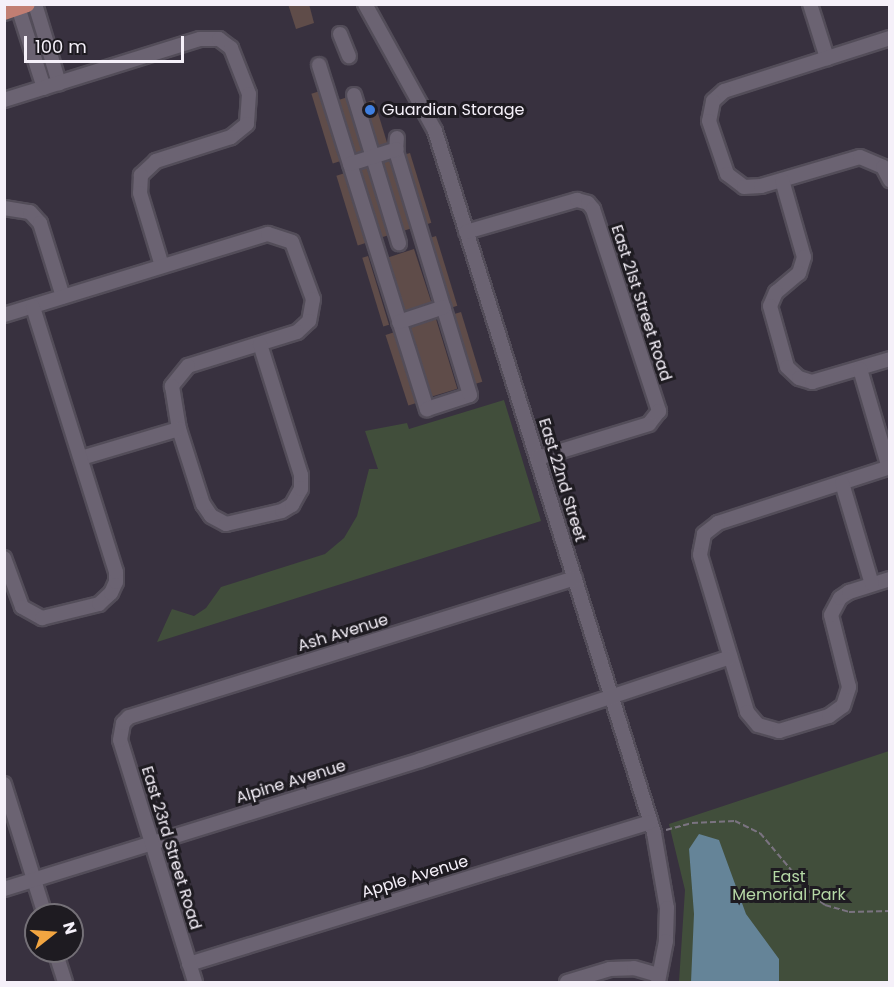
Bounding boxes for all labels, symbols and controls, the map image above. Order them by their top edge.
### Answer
scale bar [27,24,188,62]
text: 100 m [35,34,87,59]
place label: Guardian Storage [382,100,525,120]
marker: Guardian Storage [363,103,377,117]
street label: East 21st Street Road [607,223,675,383]
street label: East 22nd Street [534,416,590,544]
street label: Ash Avenue [295,610,391,656]
street label: Alpine Avenue [234,756,348,808]
street label: East 23rd Street Road [137,764,205,932]
street label: Apple Avenue [359,852,471,902]
park label: East Memorial Park [732,867,846,905]
north arrow [24,903,84,963]
text: N [57,919,83,937]

